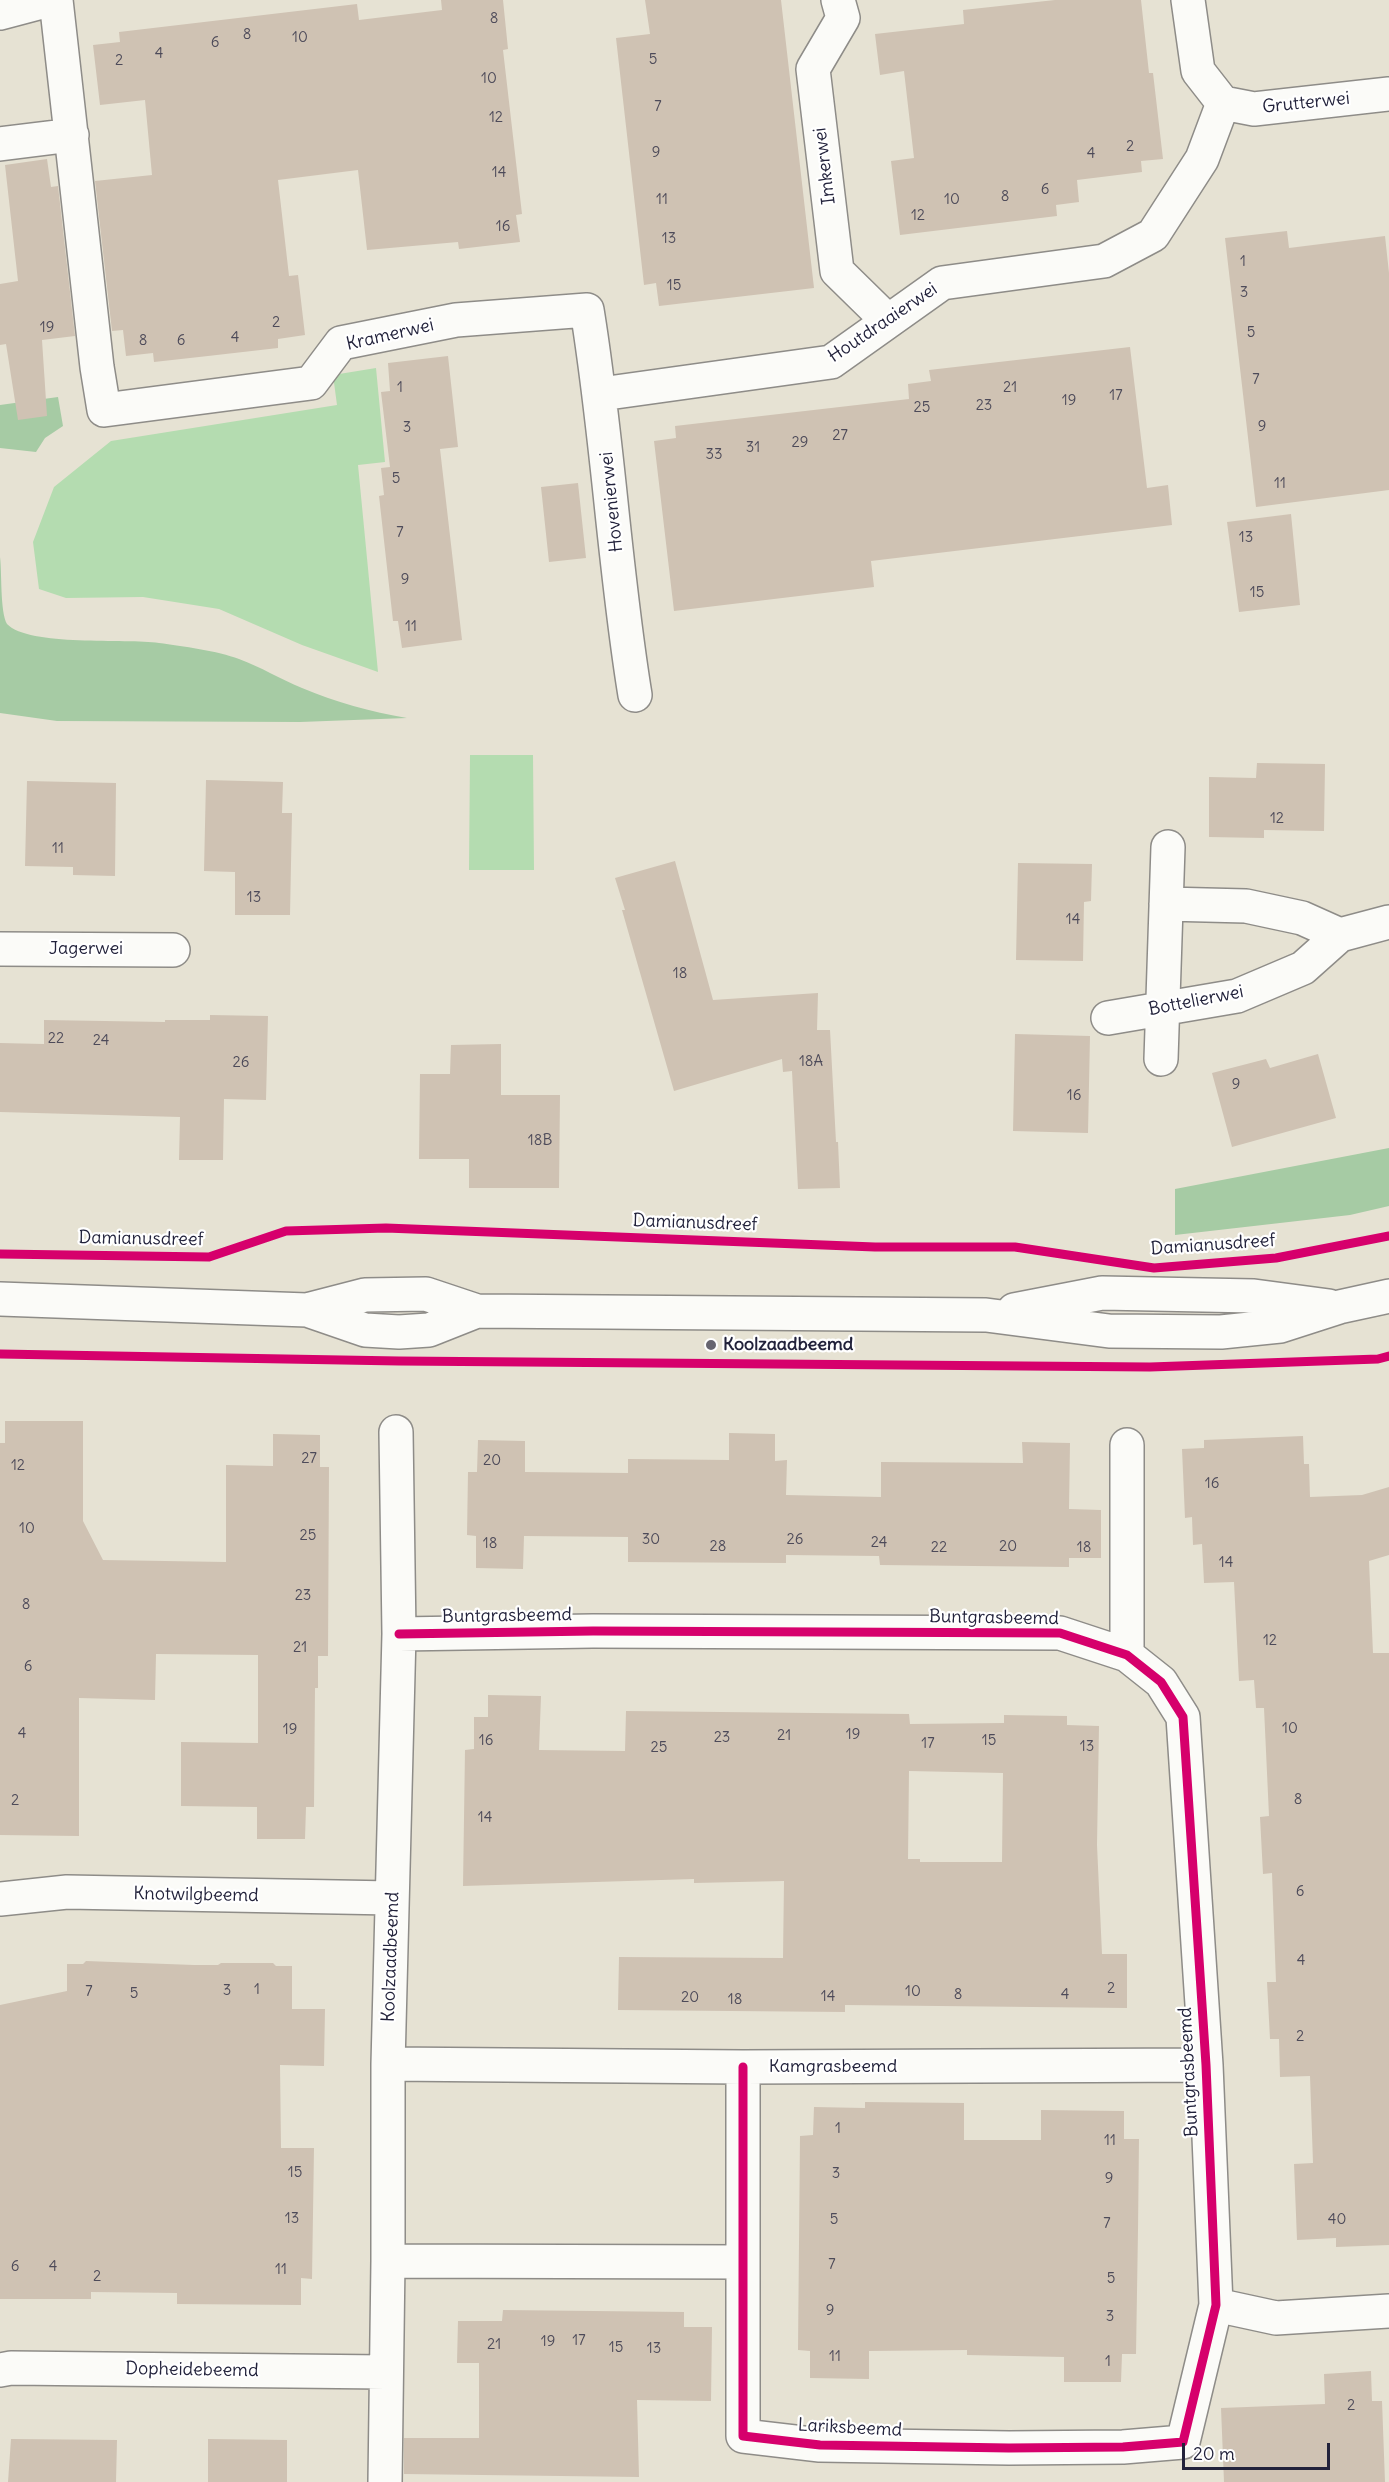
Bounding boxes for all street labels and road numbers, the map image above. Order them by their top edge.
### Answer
street label: Grutterwei [1261,88,1351,118]
street label: Imkerwei [810,126,840,206]
street label: Houtdraaierwei [824,279,942,367]
street label: Kramerwei [344,314,436,356]
street label: Hovenierwei [596,451,628,553]
street label: Jagerwei [49,938,123,960]
street label: Bottelierwei [1147,981,1245,1021]
street label: Damianusdreef [632,1210,758,1236]
street label: Damianusdreef [78,1227,204,1251]
street label: Damianusdreef [1150,1230,1276,1260]
street label: Buntgrasbeemd [442,1604,572,1628]
street label: Buntgrasbeemd [929,1606,1059,1630]
street label: Knotwilgbeemd [133,1883,259,1907]
street label: Koolzaadbeemd [378,1891,404,2023]
street label: Buntgrasbeemd [1175,2007,1203,2137]
street label: Kamgrasbeemd [769,2056,897,2078]
street label: Dopheidebeemd [125,2358,259,2382]
street label: Lariksbeemd [797,2414,903,2442]

